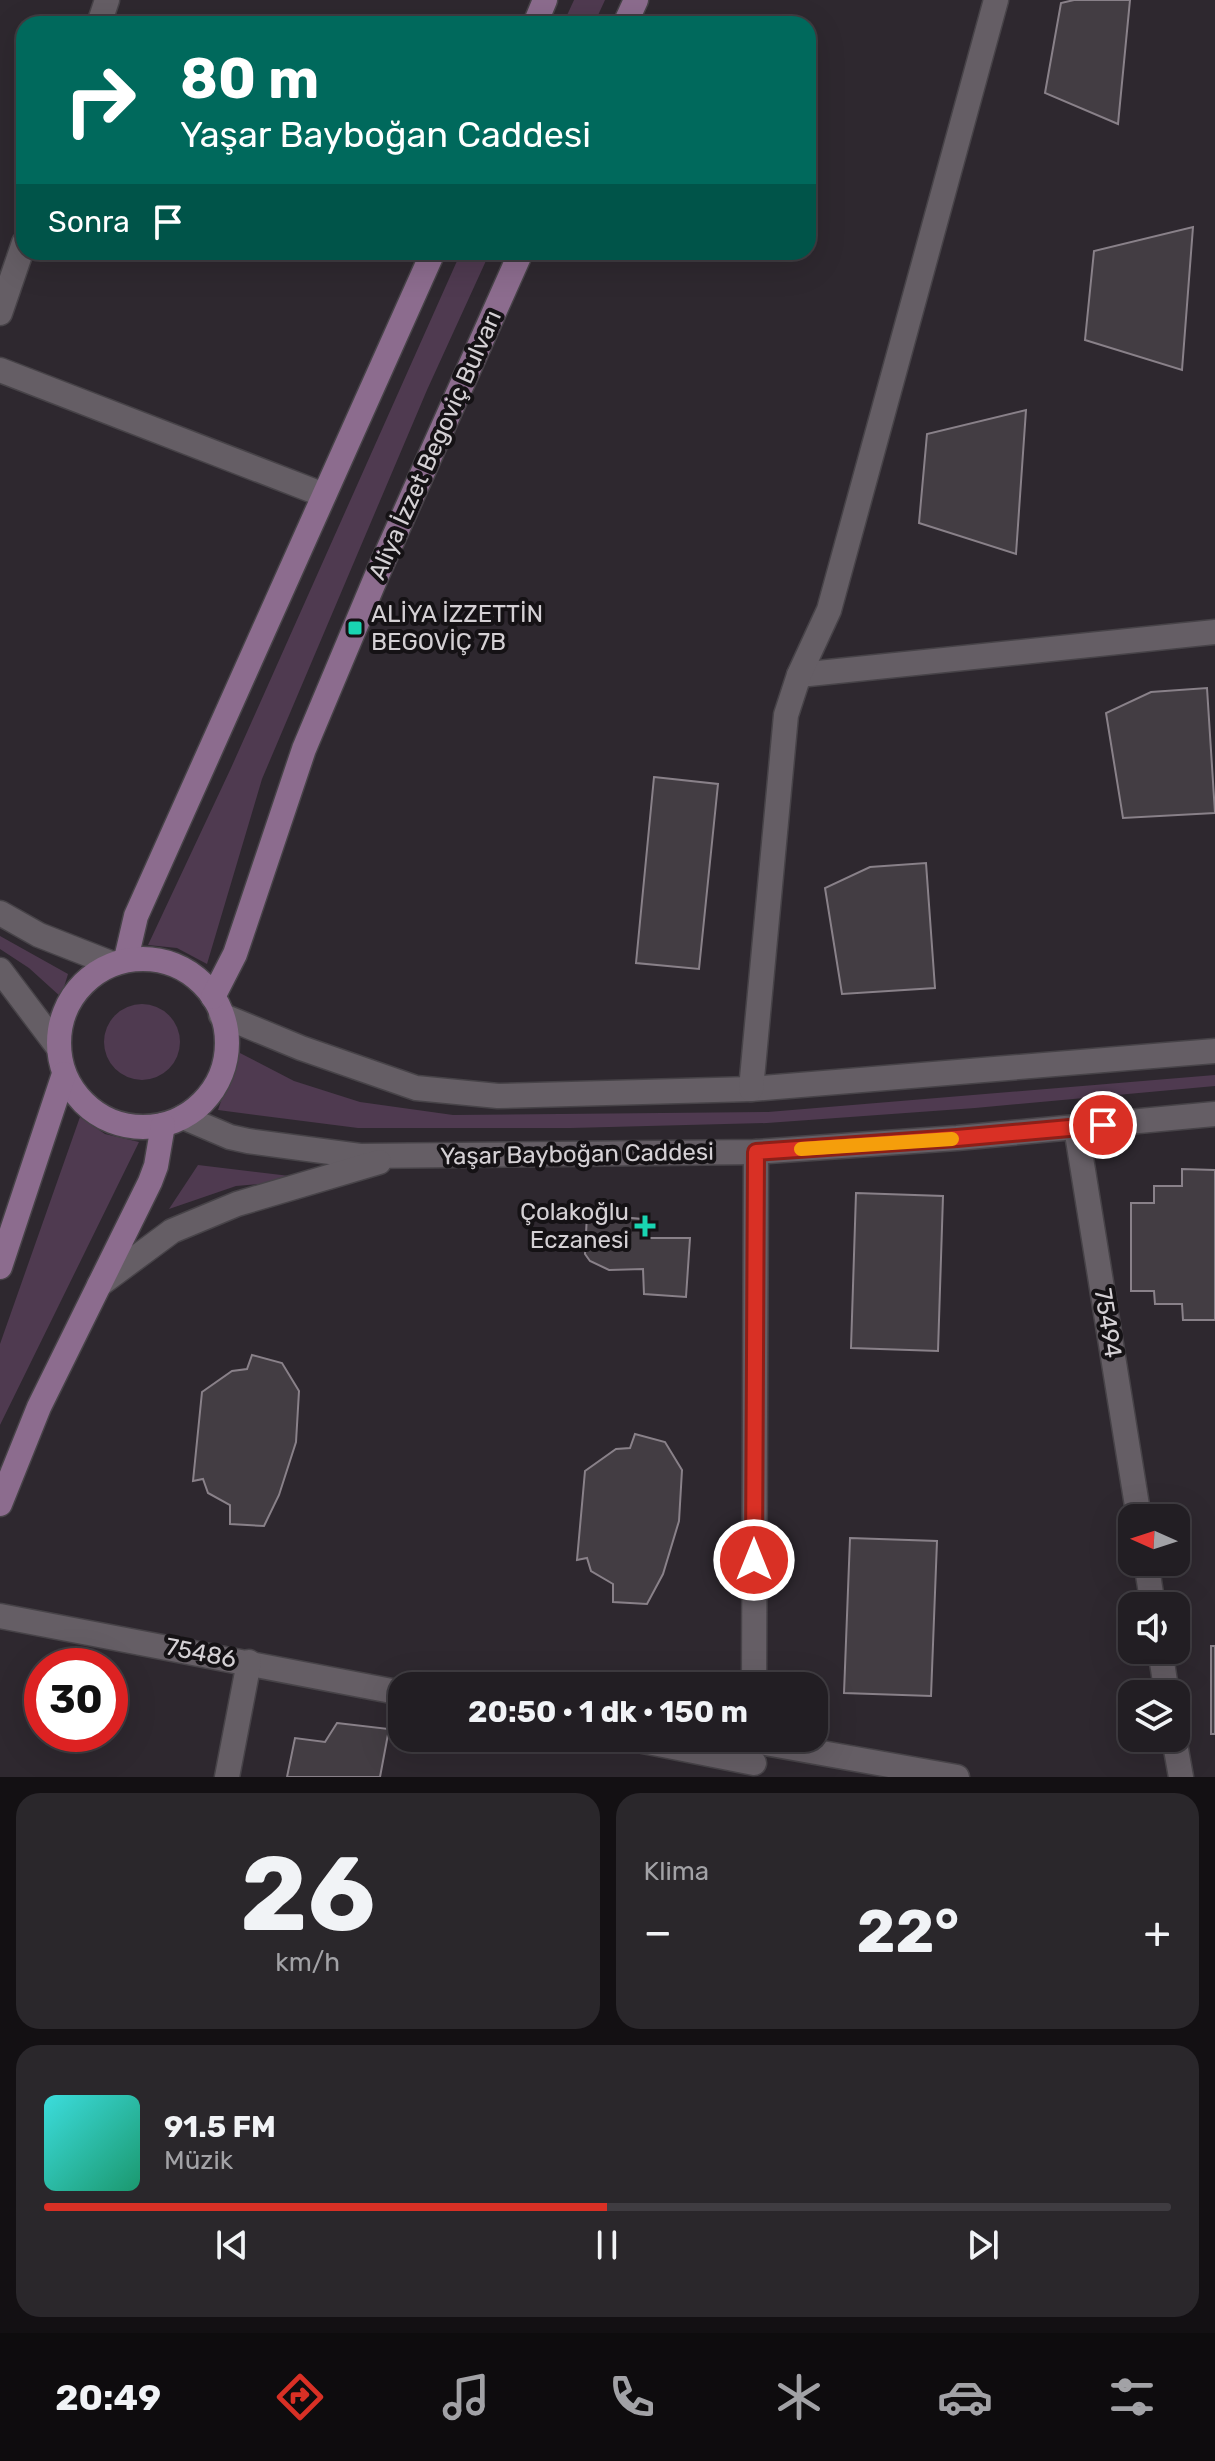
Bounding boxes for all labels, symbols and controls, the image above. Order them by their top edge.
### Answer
text: 80 m [180,46,319,112]
icon: right [48,48,152,152]
text: Yaşar Bayboğan Caddesi [180,113,591,156]
icon: arrive [146,200,190,244]
text: Sonra [48,204,130,240]
street label: Aliya İzzet Begoviç Bulvarı [363,306,507,584]
place label: ALİYA İZZETTİN BEGOVİÇ 7B [371,600,543,656]
marker: ALİYA İZZETTİN BEGOVİÇ 7B [346,619,364,637]
pin [1069,1091,1137,1159]
icon: arrive [1081,1103,1125,1147]
street label: Yaşar Bayboğan Caddesi [440,1138,714,1170]
place label: Çolakoğlu Eczanesi [520,1198,629,1254]
marker: Çolakoğlu Eczanesi [636,1217,654,1235]
street label: 75494 [1089,1286,1127,1360]
north arrow [1118,1504,1190,1576]
map controls [1118,1504,1190,1752]
position arrow [712,1518,796,1602]
button: sound [1118,1592,1190,1664]
street label: 75486 [163,1632,239,1674]
speed limit sign: 30 [24,1648,128,1752]
button: layers [1118,1680,1190,1752]
text: 20:50 · 1 dk · 150 m [468,1694,748,1730]
text: 26 [240,1833,375,1956]
text: Klima [644,1856,709,1887]
text: 22° [857,1896,959,1967]
text: − [644,1906,672,1958]
text: + [1144,1906,1171,1958]
text: km/h [275,1947,340,1978]
text: 91.5 FM [164,2109,276,2145]
text: Müzik [164,2145,233,2176]
icon: previous [210,2223,254,2267]
icon: pause [585,2223,629,2267]
icon: next [961,2223,1005,2267]
icon: directions [272,2369,328,2425]
icon: music [438,2369,494,2425]
icon: phone [604,2369,660,2425]
icon: climate [771,2369,827,2425]
icon: car [937,2369,993,2425]
icon: filters [1104,2369,1160,2425]
text: 20:49 [55,2376,161,2419]

